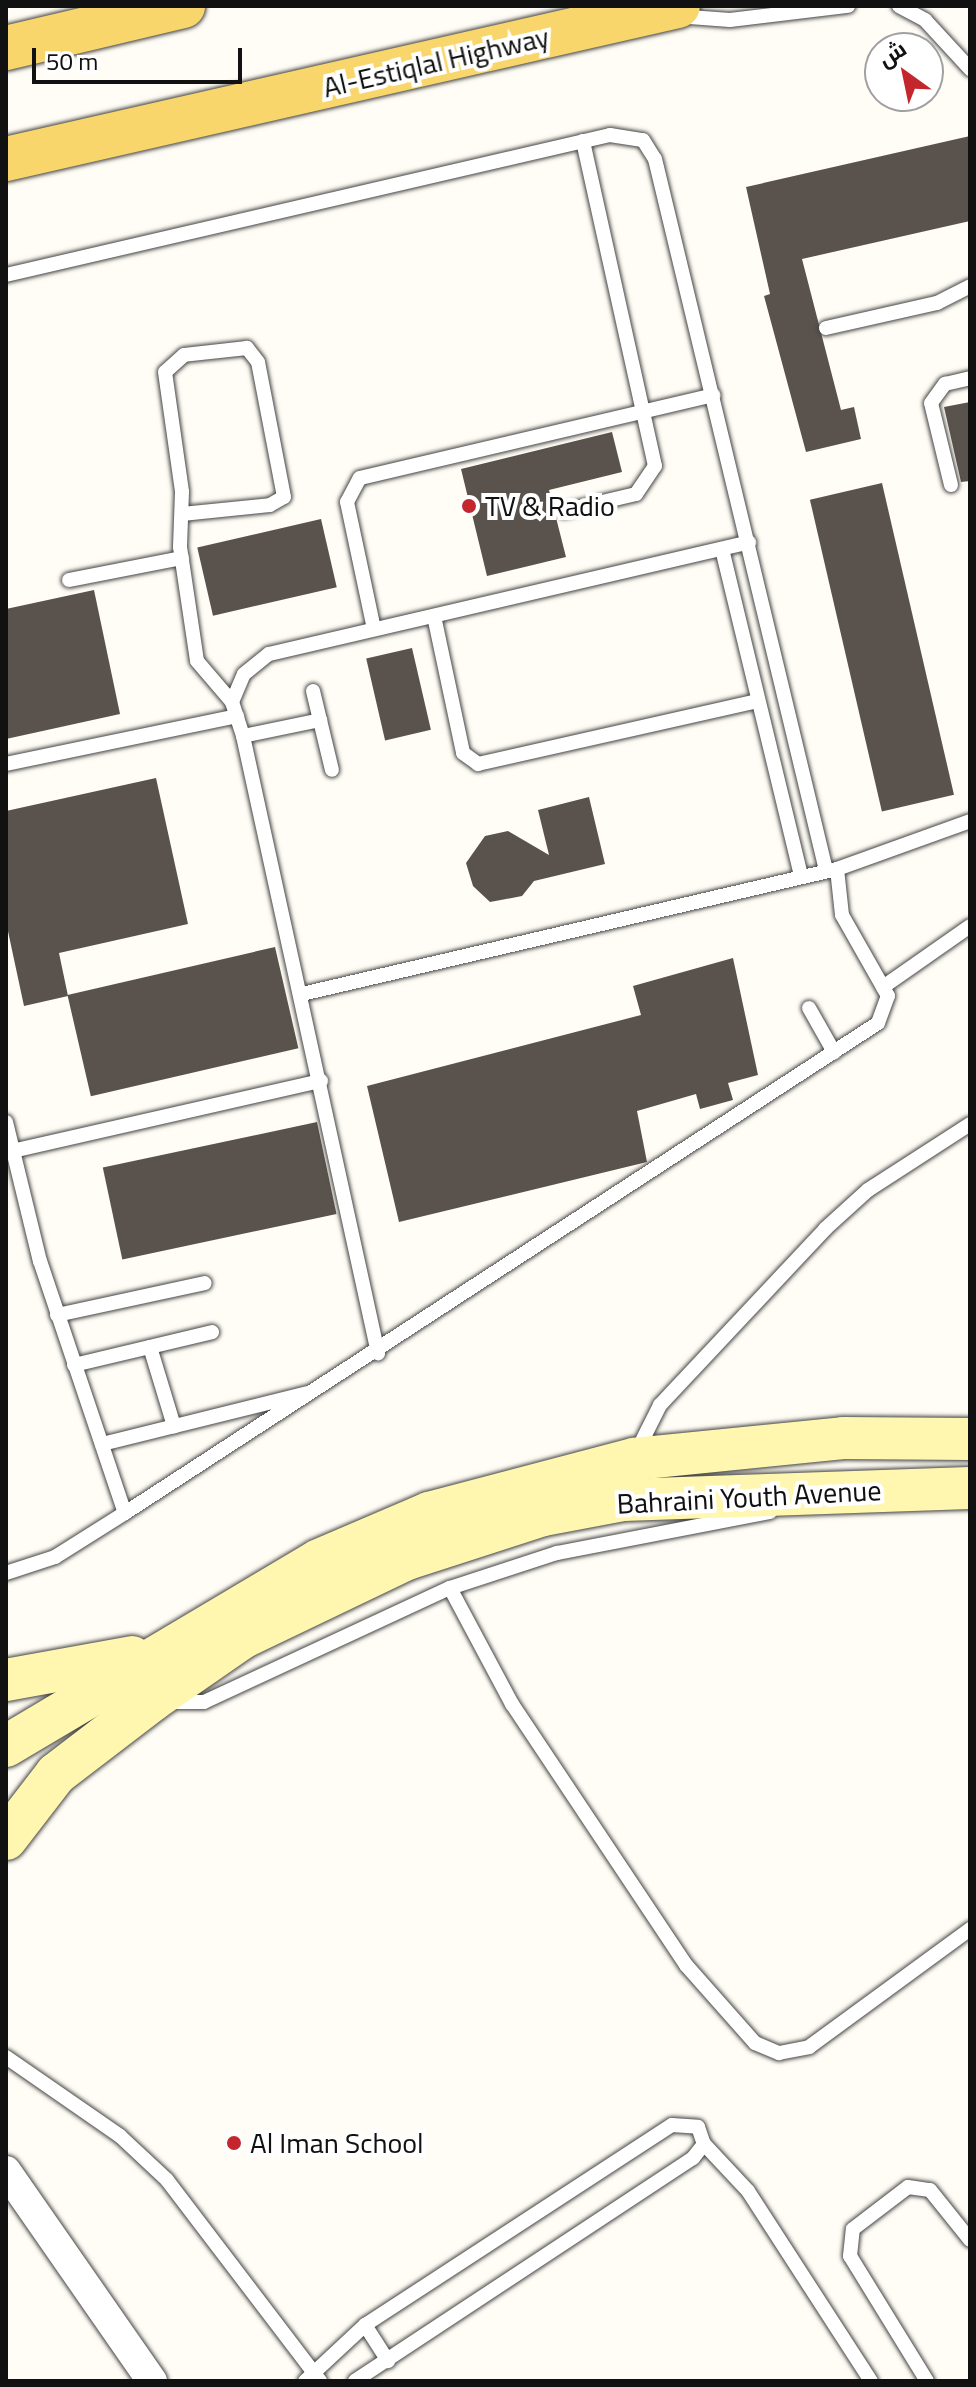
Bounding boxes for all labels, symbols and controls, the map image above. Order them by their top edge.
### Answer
street label: Al-Estiqlal Highway [320,20,552,104]
text: ش [869,28,915,79]
scale bar [36,32,246,82]
north arrow [864,32,944,112]
text: 50 m [46,39,98,84]
place label: TV & Radio [485,489,615,523]
marker: TV & Radio [460,497,478,515]
street label: Bahraini Youth Avenue [616,1473,882,1521]
place label: Al Iman School [250,2126,424,2160]
marker: Al Iman School [225,2134,243,2152]

